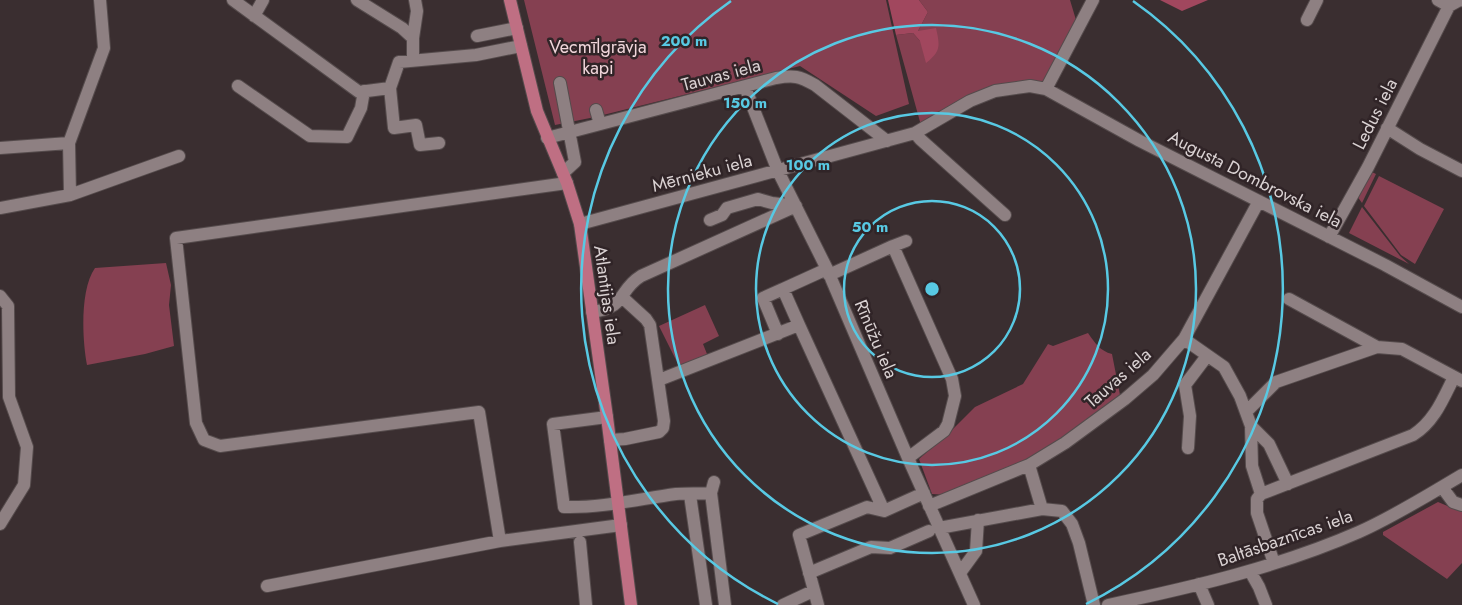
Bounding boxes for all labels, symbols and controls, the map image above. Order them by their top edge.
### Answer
text: 200 m [661,30,707,52]
park label: Vecmīlgrāvja kapi [549,34,647,81]
street label: Tauvas iela [679,52,763,98]
street label: Ledus iela [1346,74,1404,154]
text: 150 m [723,92,767,114]
street label: Augusta Dombrovska iela [1164,124,1346,234]
street label: Mērnieku iela [649,147,755,199]
text: 100 m [786,154,830,176]
text: 50 m [852,216,888,238]
street label: Atlantijas iela [587,244,627,346]
centre of rings [923,280,941,298]
street label: Rīnūžu iela [848,296,904,382]
street label: Tauvas iela [1079,342,1157,414]
street label: Baltāsbaznīcas iela [1214,503,1356,573]

